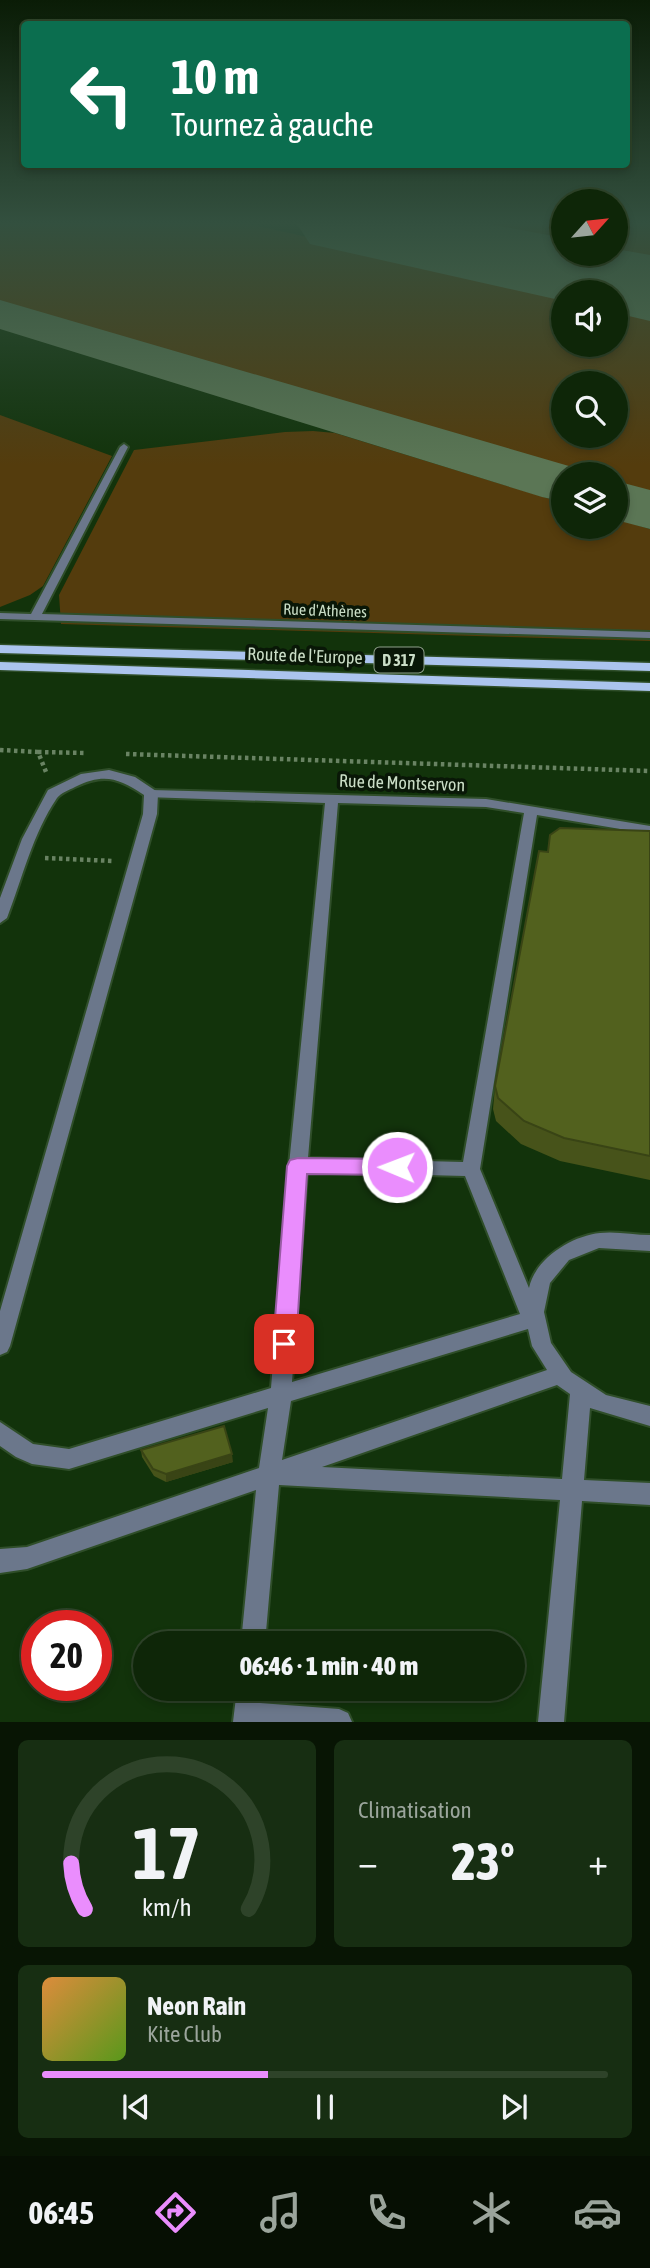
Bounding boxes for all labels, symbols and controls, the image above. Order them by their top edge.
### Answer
text: 10 m [171,48,259,104]
icon: left [56,49,147,140]
text: Tournez à gauche [171,106,374,143]
north arrow [551,189,628,266]
map controls [551,189,628,539]
button: sound [551,280,628,357]
button: search [551,371,628,448]
button: layers [551,462,628,539]
street label: Rue d'Athènes [283,600,367,620]
street label: Route de l'Europe [247,643,363,668]
road number: D 317 [374,648,424,673]
street label: Rue de Montservon [339,770,465,795]
position arrow [360,1130,434,1204]
pin [254,1314,314,1374]
icon: arrive [265,1325,303,1363]
speed limit sign: 20 [21,1610,112,1701]
text: 06:46 · 1 min · 40 m [240,1651,418,1681]
text: Climatisation [358,1797,472,1823]
text: 17 [133,1812,201,1895]
text: 23° [451,1831,515,1891]
text: − [358,1840,378,1883]
text: + [588,1840,608,1883]
text: km/h [142,1893,192,1921]
text: Neon Rain [147,1991,246,2021]
text: Kite Club [147,2021,222,2047]
icon: previous [117,2088,155,2126]
icon: pause [306,2088,344,2126]
icon: next [495,2088,533,2126]
icon: directions [151,2188,200,2237]
icon: music [256,2188,305,2237]
icon: phone [362,2188,411,2237]
icon: climate [467,2188,516,2237]
icon: car [573,2188,622,2237]
text: 06:45 [28,2194,94,2231]

